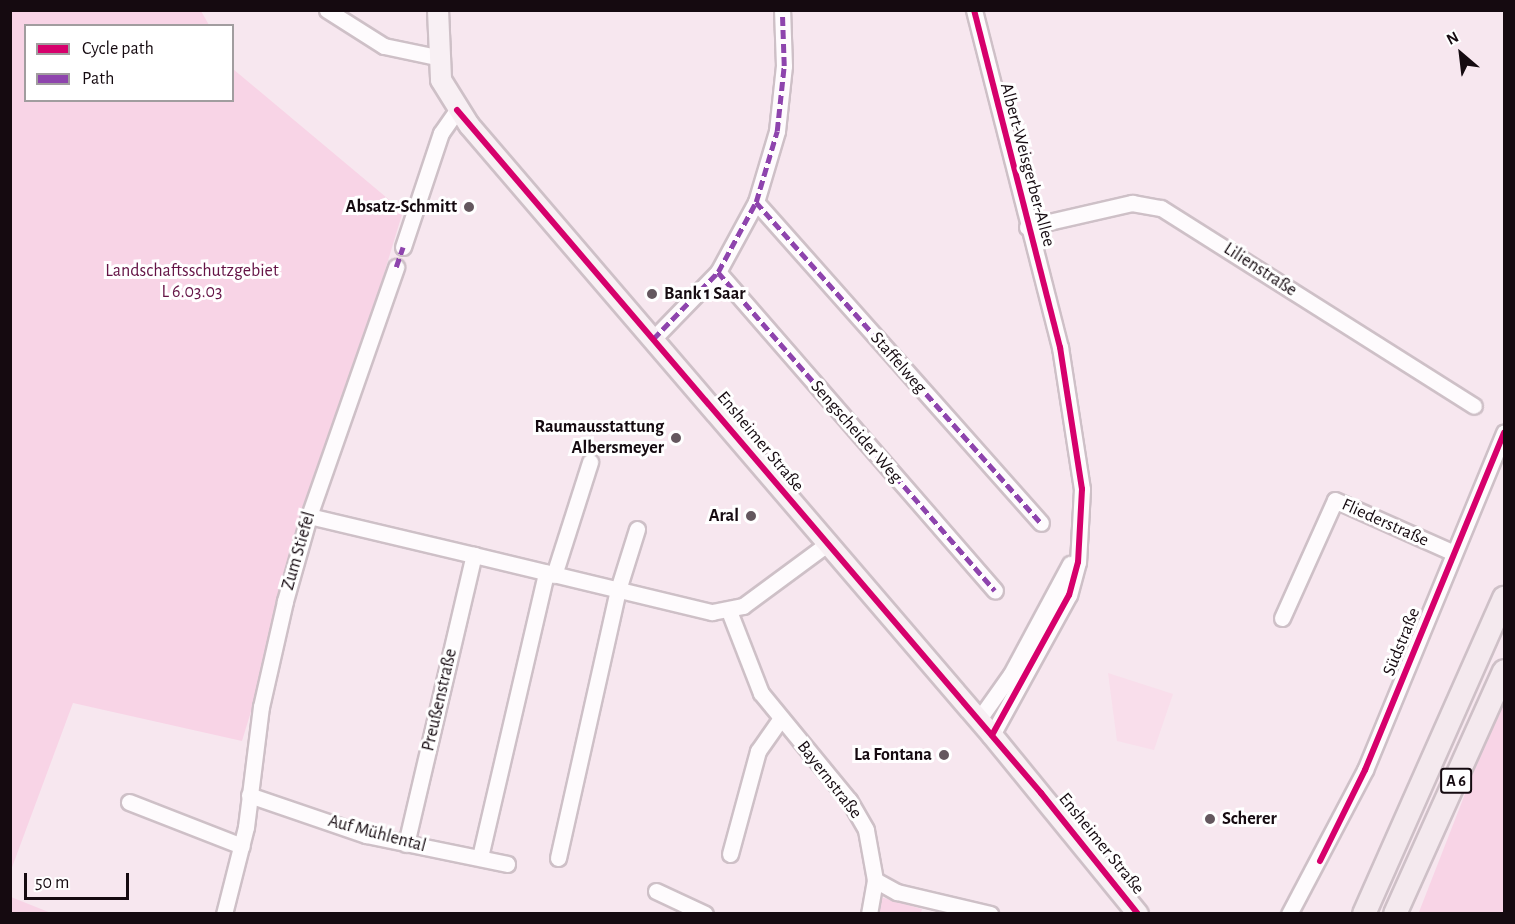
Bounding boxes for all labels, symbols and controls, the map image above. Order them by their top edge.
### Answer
legend [24,24,234,102]
north arrow [1431,24,1491,84]
text: N [1444,28,1461,48]
text: Cycle path [82,40,154,58]
text: Path [82,70,114,88]
street label: Albert-Weisgerber-Allee [995,81,1059,249]
place label: Absatz-Schmitt [346,196,457,218]
marker: Absatz-Schmitt [462,200,476,214]
street label: Lilienstraße [1219,238,1301,302]
park label: Landschaftsschutzgebiet L 6.03.03 [105,261,279,304]
place label: Bank 1 Saar [664,283,745,305]
marker: Bank 1 Saar [645,287,659,301]
street label: Staffelweg [865,328,931,398]
street label: Sengscheider Weg [806,376,906,488]
street label: Ensheimer Straße [712,387,808,497]
place label: Raumausstattung Albersmeyer [535,417,664,460]
marker: Raumausstattung Albersmeyer [669,431,683,445]
street label: Fliederstraße [1338,494,1432,552]
place label: Aral [709,505,739,527]
street label: Zum Stiefel [278,509,320,593]
marker: Aral [744,509,758,523]
street label: Südstraße [1379,605,1425,679]
street label: Preußenstraße [418,647,462,753]
street label: Bayernstraße [792,737,866,823]
place label: La Fontana [854,744,932,766]
marker: La Fontana [937,748,951,762]
road number: A 6 [1440,768,1472,794]
street label: Ensheimer Straße [1053,789,1149,899]
place label: Scherer [1222,808,1277,830]
street label: Auf Mühlental [326,811,428,857]
marker: Scherer [1203,812,1217,826]
scale bar [27,861,132,899]
text: 50 m [35,874,69,892]

